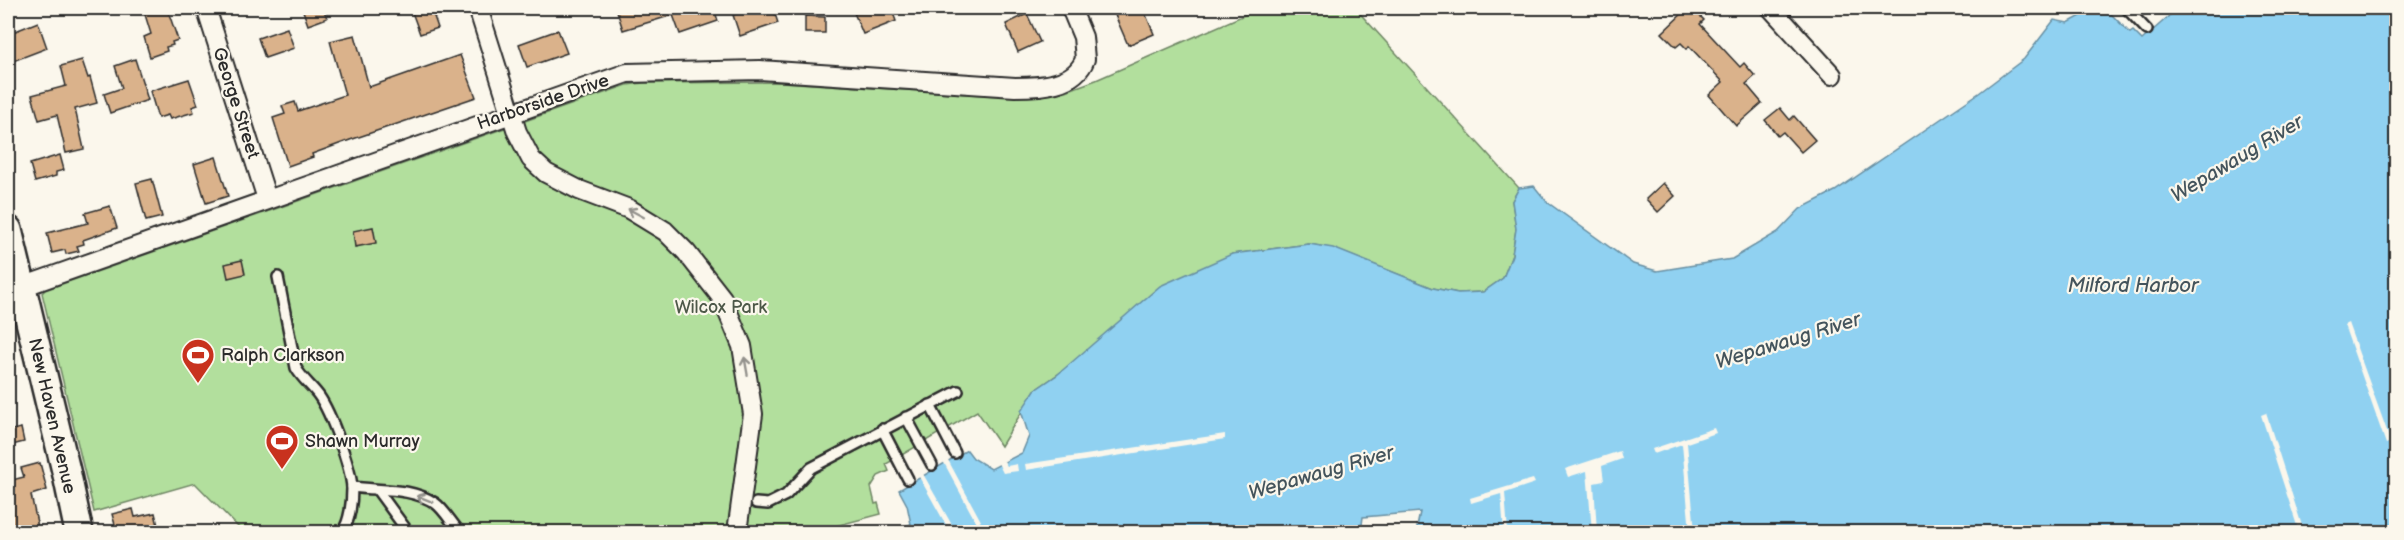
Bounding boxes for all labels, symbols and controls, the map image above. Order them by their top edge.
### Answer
street label: George Street [208,45,264,162]
street label: Harborside Drive [474,70,612,134]
water label: Wepawaug River [2166,109,2309,208]
one-way arrow [628,207,646,218]
water label: Milford Harbor [2068,274,2200,298]
park label: Wilcox Park [675,297,767,318]
water label: Wepawaug River [1713,307,1865,374]
street label: New Haven Avenue [24,336,80,496]
sports icon: Ralph Clarkson [180,337,216,384]
place label: Ralph Clarkson [221,345,345,366]
one-way arrow [740,357,751,377]
sports icon: Shawn Murray [264,423,300,470]
place label: Shawn Murray [305,431,421,452]
water label: Wepawaug River [1245,440,1398,505]
one-way arrow [416,493,435,504]

